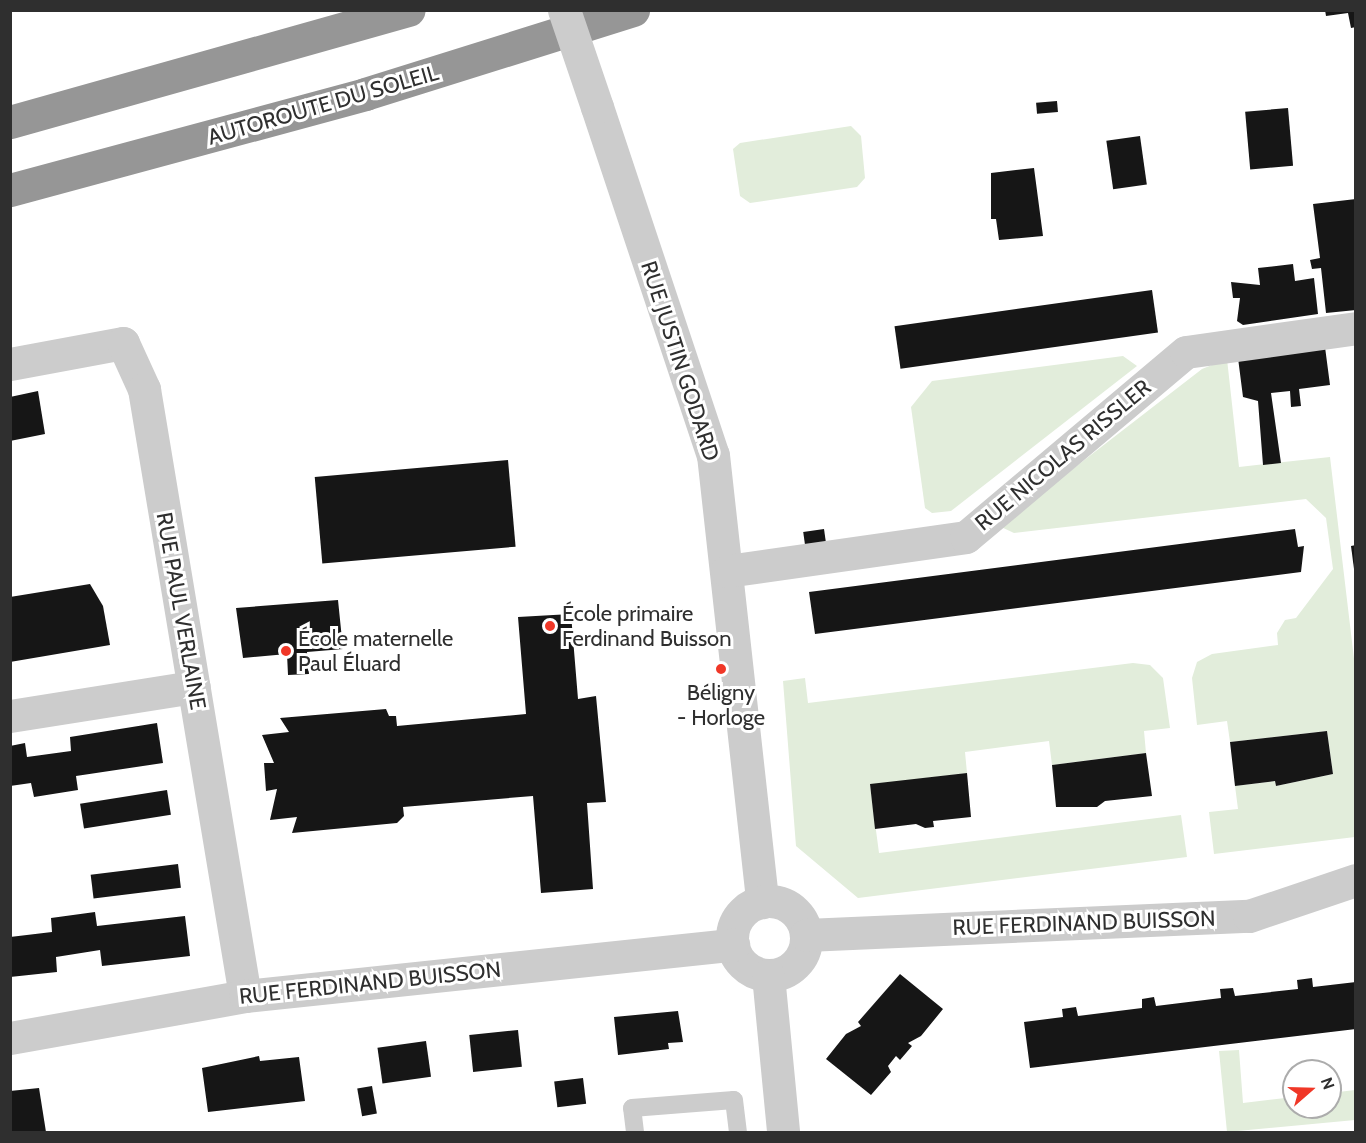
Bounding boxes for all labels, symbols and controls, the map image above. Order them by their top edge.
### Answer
street label: AUTOROUTE DU SOLEIL [205,59,441,151]
street label: RUE JUSTIN GODARD [635,258,725,464]
street label: RUE NICOLAS RISSLER [970,374,1156,536]
street label: RUE PAUL VERLAINE [151,510,211,712]
place label: École primaire Ferdinand Buisson [562,600,731,652]
marker: École primaire Ferdinand Buisson [543,619,557,633]
place label: École maternelle Paul Éluard [298,625,453,676]
marker: École maternelle Paul Éluard [279,644,293,658]
marker: Béligny - Horloge [714,662,728,676]
place label: Béligny - Horloge [677,679,765,730]
street label: RUE FERDINAND BUISSON [952,905,1216,941]
street label: RUE FERDINAND BUISSON [238,956,502,1010]
north arrow [1282,1059,1342,1119]
text: N [1317,1075,1338,1092]

